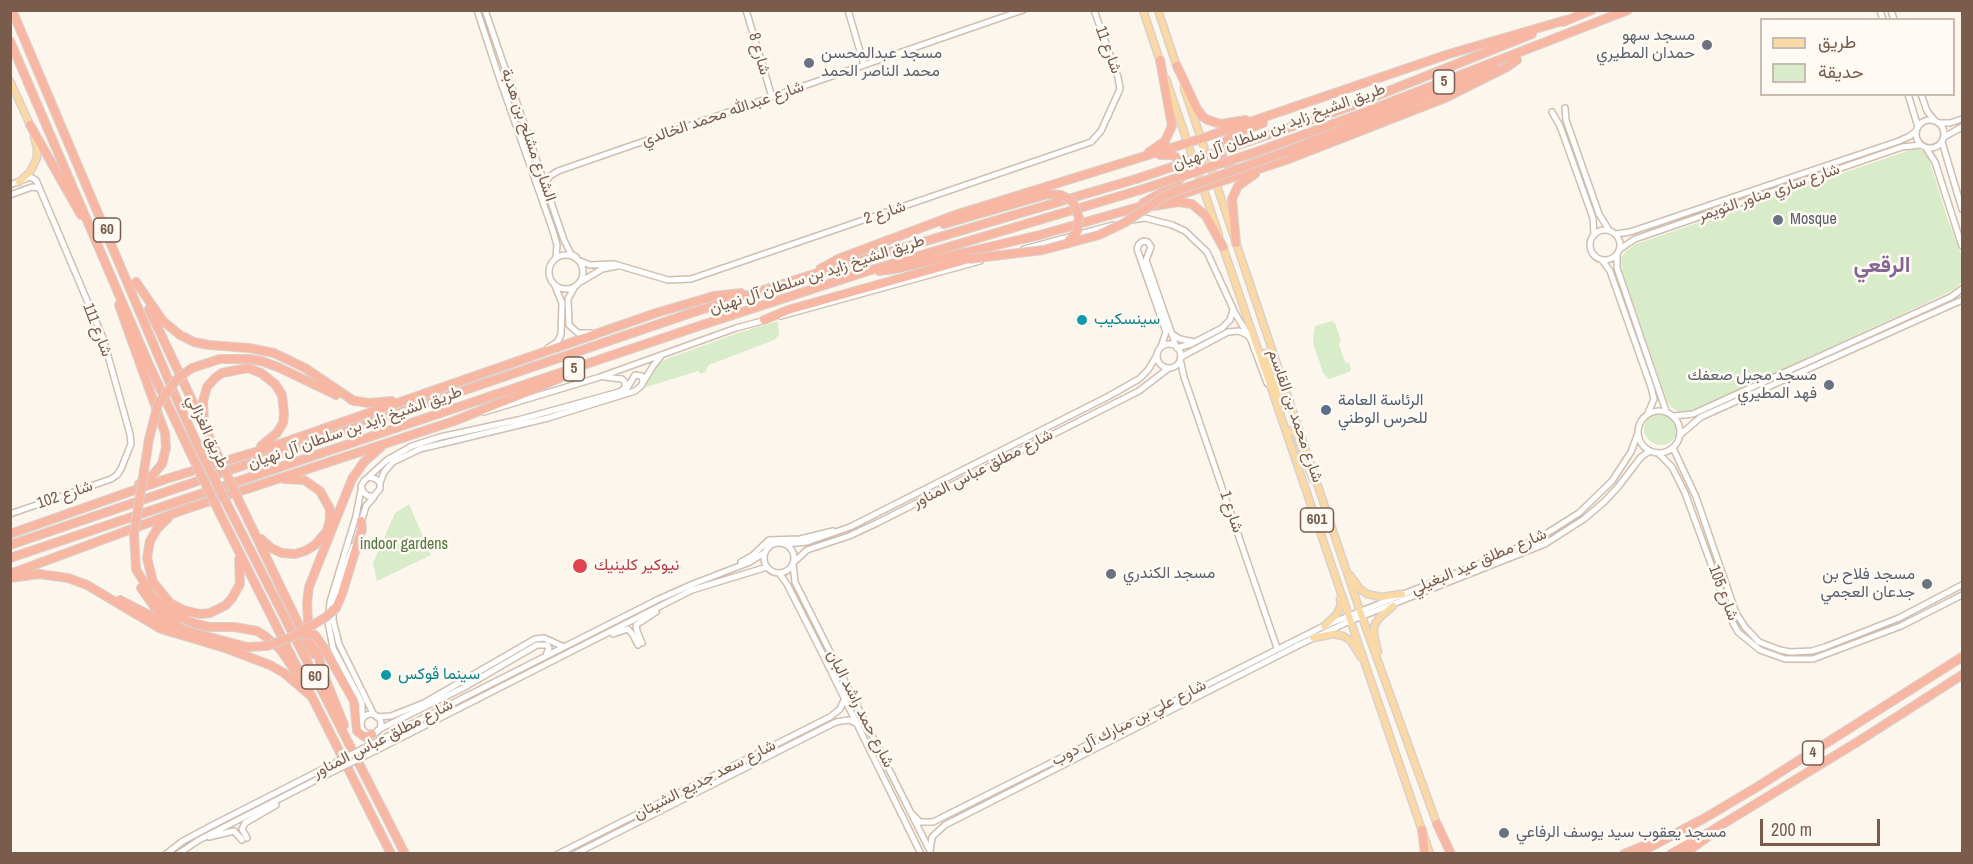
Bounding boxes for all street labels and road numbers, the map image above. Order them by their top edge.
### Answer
street label: شارع 11 [1091,23,1125,77]
street label: شارع 8 [744,31,774,77]
street label: الشارع مشلح بن هدبة [496,66,560,204]
road number: 5 [1434,70,1454,94]
street label: شارع عبدالله محمد الخالدي [639,77,807,151]
street label: طريق الشيخ زايد بن سلطان آل نهيان [1170,79,1388,175]
street label: شارع ساري مناور الثويمر [1695,160,1843,226]
street label: شارع 2 [861,197,909,229]
road number: 60 [94,218,120,242]
street label: طريق الشيخ زايد بن سلطان آل نهيان [707,231,927,319]
street label: شارع 111 [78,301,116,359]
street label: شارع محمد بن القاسم [1263,347,1327,485]
road number: 5 [564,357,584,381]
street label: طريق الشيخ زايد بن سلطان آل نهيان [245,382,465,474]
street label: طريق الغزالي [182,392,232,472]
street label: شارع مطلق عباس المناور [910,425,1056,513]
street label: شارع 102 [35,477,95,513]
street label: شارع 1 [1215,488,1247,536]
road number: 601 [1300,508,1334,532]
street label: شارع مطلق عيد البغيلي [1408,525,1550,599]
street label: شارع 105 [1704,563,1742,623]
street label: شارع حمد راشد البان [822,647,898,771]
road number: 60 [302,665,328,689]
street label: شارع علي بن مبارك آل دوب [1048,676,1210,770]
street label: شارع مطلق عباس المناور [310,695,456,783]
street label: شارع سعد جديع الشيتان [631,736,779,824]
road number: 4 [1802,741,1824,765]

